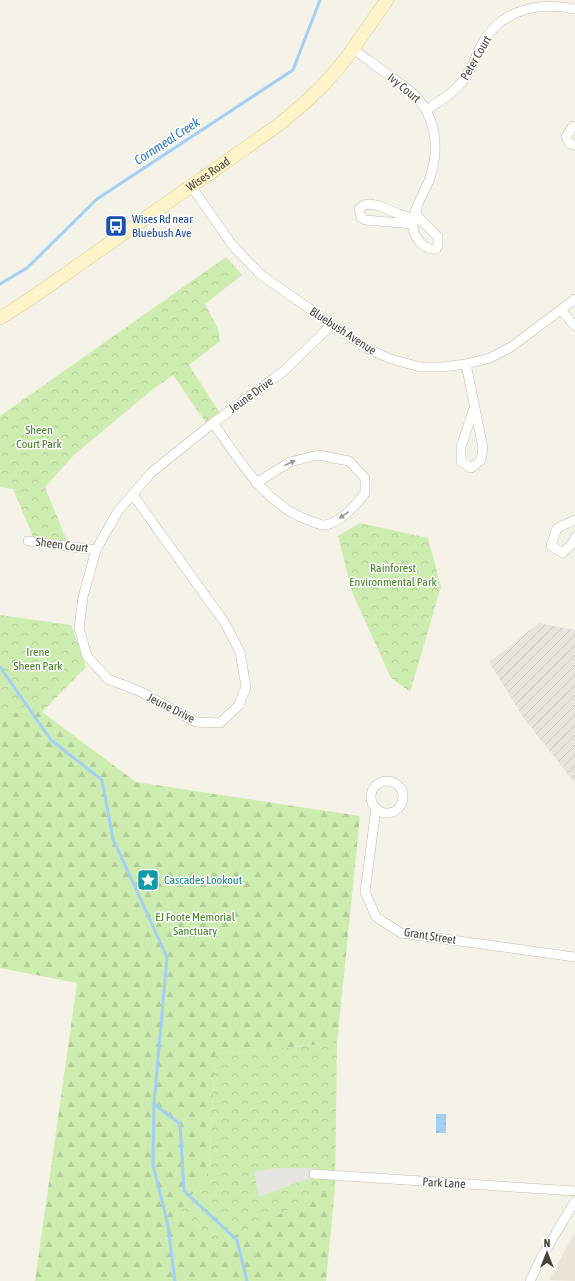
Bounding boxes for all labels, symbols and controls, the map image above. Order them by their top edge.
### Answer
street label: Peter Court [458,33,495,83]
street label: Ivy Court [385,70,424,106]
water label: Cornmeal Creek [131,114,203,168]
street label: Wises Road [184,154,233,194]
place label: Wises Rd near Bluebush Ave [132,212,193,240]
bus stop icon: Wises Rd near Bluebush Ave [103,213,129,239]
street label: Bluebush Avenue [307,304,379,358]
street label: Jeune Drive [226,374,276,416]
park label: Sheen Court Park [16,423,62,451]
one-way arrow [284,460,296,467]
one-way arrow [339,511,350,519]
street label: Sheen Court [35,535,90,555]
park label: Rainforest Environmental Park [349,561,437,589]
park label: Irene Sheen Park [13,645,63,673]
street label: Jeune Drive [145,690,197,726]
place icon: Cascades Lookout [135,867,161,893]
place label: Cascades Lookout [164,873,243,887]
park label: EJ Foote Memorial Sanctuary [155,910,236,938]
street label: Grant Street [403,925,458,947]
street label: Park Lane [422,1175,466,1191]
north arrow [527,1233,567,1273]
text: N [544,1237,550,1249]

